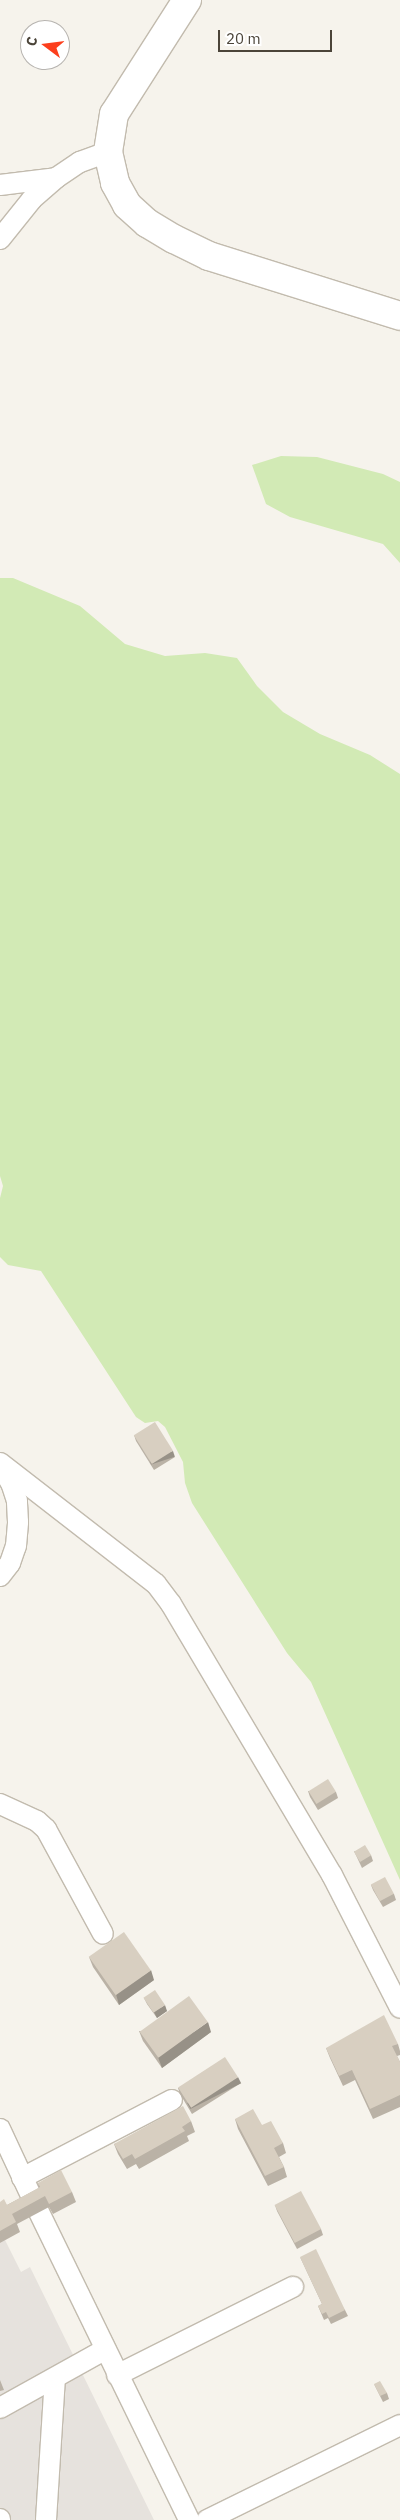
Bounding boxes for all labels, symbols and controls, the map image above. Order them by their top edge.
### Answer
north arrow [20,20,70,70]
scale bar [220,20,334,52]
text: 20 m [226,29,261,48]
text: С [22,35,41,48]

